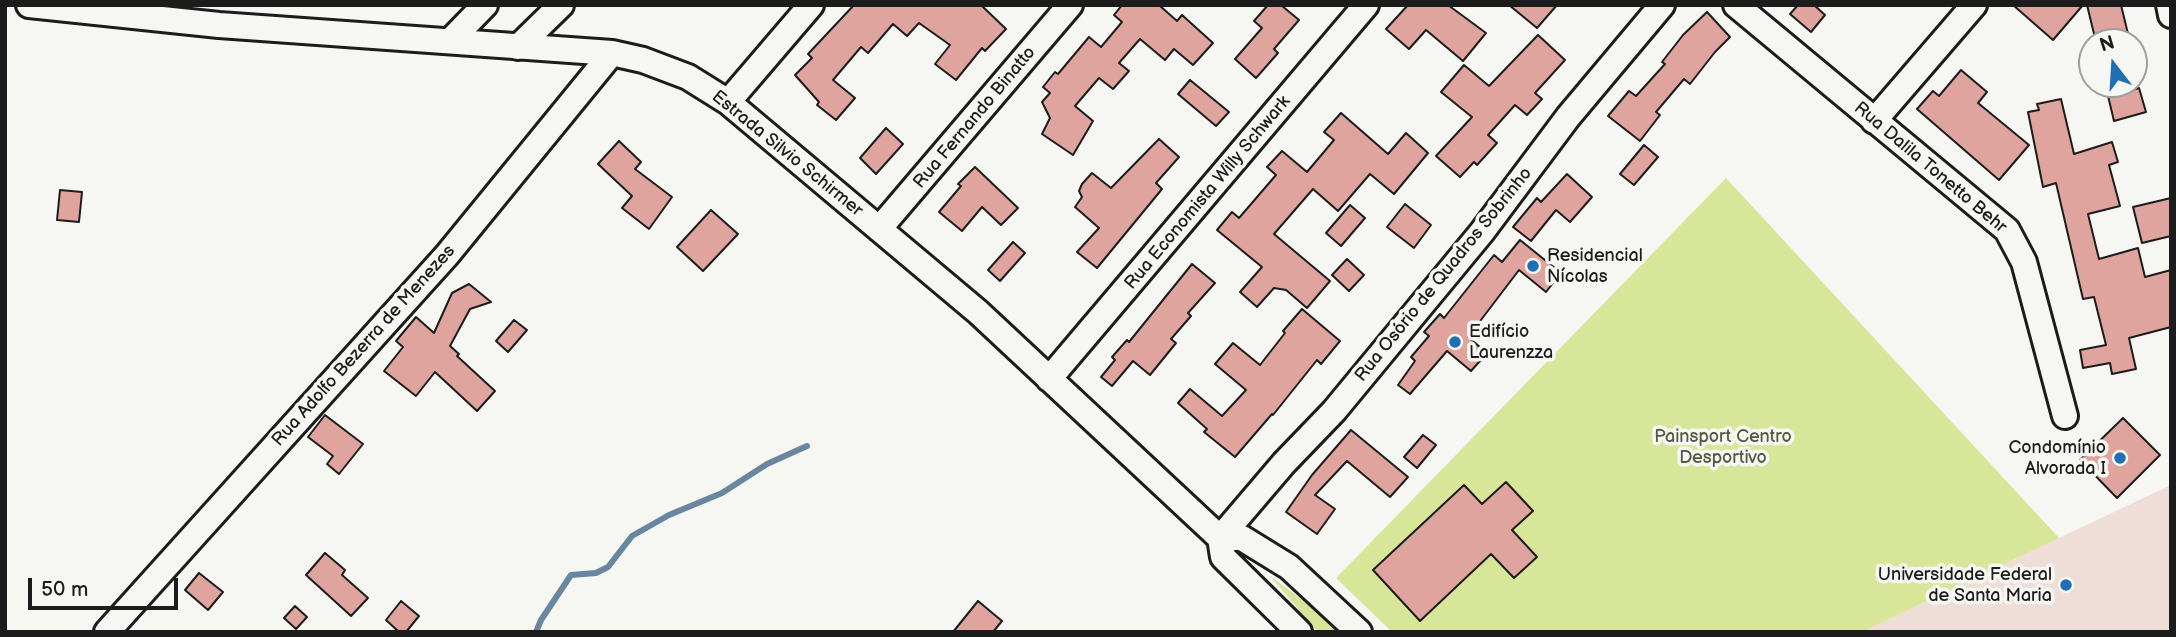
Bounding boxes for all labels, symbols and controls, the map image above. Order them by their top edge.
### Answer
north arrow [2078,28,2148,98]
text: N [2097,31,2117,57]
street label: Rua Fernando Binatto [909,43,1041,193]
street label: Estrada Silvio Schirmer [707,86,867,222]
street label: Rua Economista Willy Schwark [1121,92,1295,294]
street label: Rua Dalila Tonetto Behr [1849,98,2011,238]
street label: Rua Osório de Quadros Sobrinho [1351,164,1537,386]
street label: Rua Adolfo Bezerra de Menezes [268,241,460,451]
place label: Residencial Nícolas [1547,245,1643,288]
marker: Residencial Nícolas [1525,258,1541,274]
place label: Edifício Laurenzza [1469,321,1553,364]
marker: Edifício Laurenzza [1447,334,1463,350]
park label: Painsport Centro Desportivo [1654,426,1792,468]
place label: Condomínio Alvorada I [2009,437,2106,480]
marker: Condomínio Alvorada I [2112,450,2128,466]
scale bar [32,564,182,608]
place label: Universidade Federal de Santa Maria [1878,564,2052,606]
text: 50 m [41,577,88,602]
marker: Universidade Federal de Santa Maria [2058,577,2074,593]

